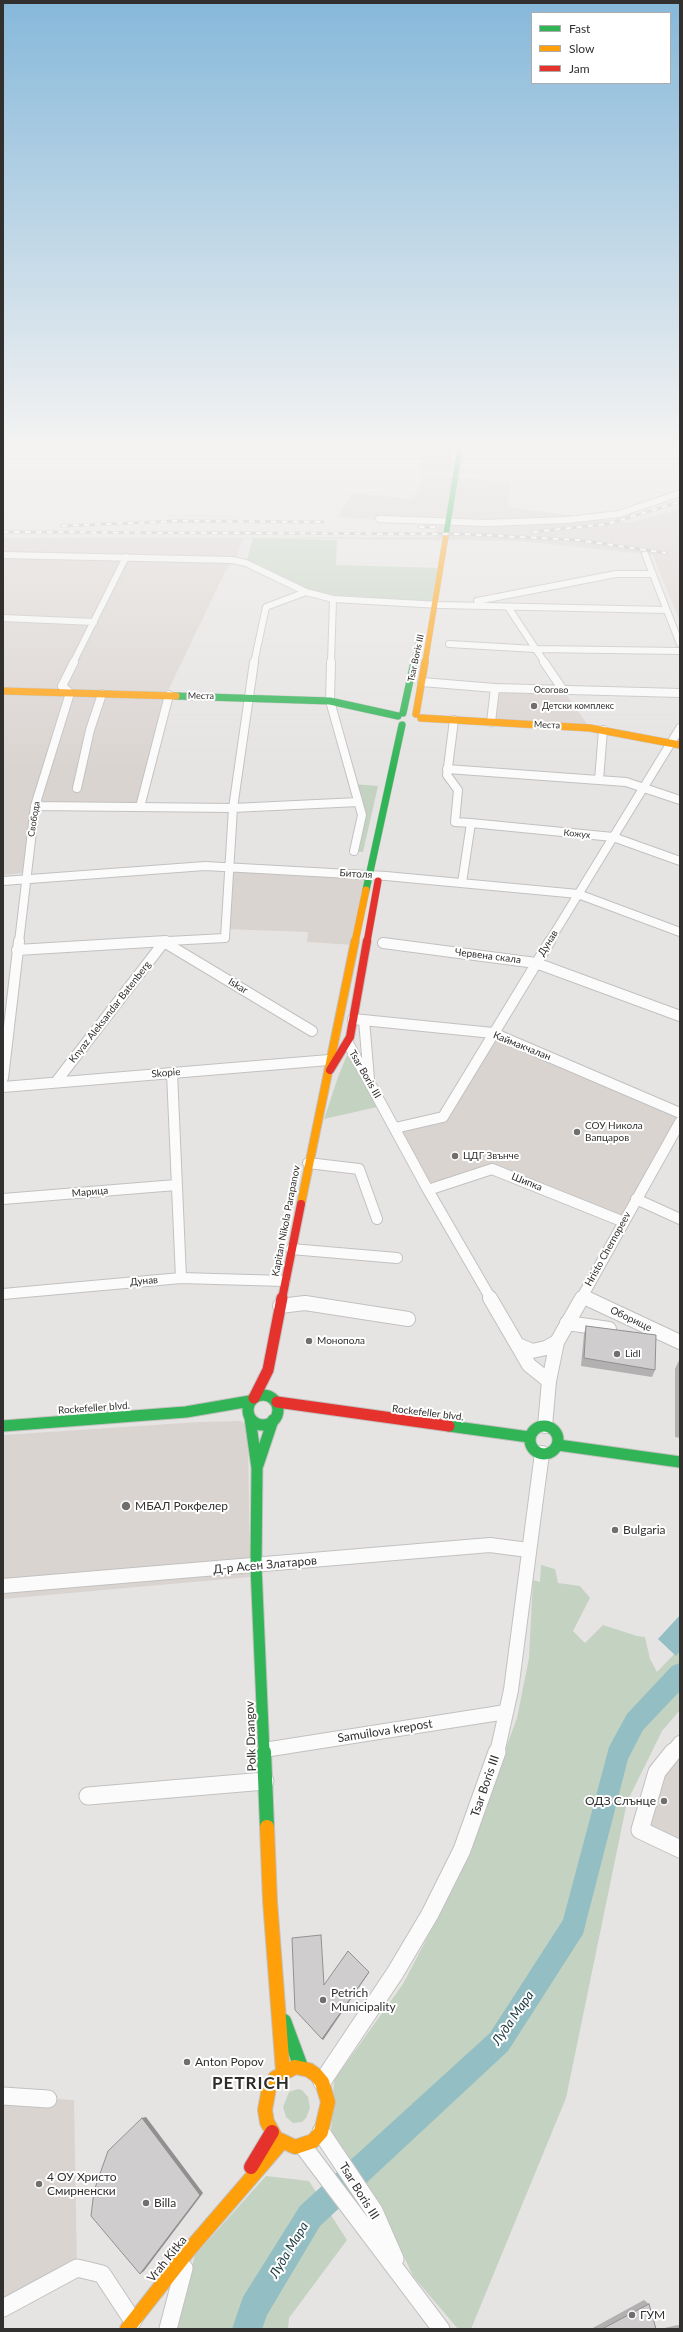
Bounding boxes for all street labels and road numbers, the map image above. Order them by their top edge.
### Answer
street label: Tsar Boris III [406,633,426,683]
street label: Осогово [534,684,568,696]
street label: Места [188,690,214,702]
street label: Места [534,719,560,731]
street label: Свобода [26,800,42,838]
street label: Кожух [563,827,591,841]
street label: Битоля [339,867,373,881]
street label: Дунав [535,928,561,958]
street label: Червена скала [454,946,522,966]
street label: Knyaz Aleksandar Batenberg [67,959,153,1065]
street label: Iskar [226,976,250,996]
street label: Каймакчалан [491,1029,553,1063]
street label: Tsar Boris III [346,1048,384,1100]
street label: Skopie [151,1066,181,1080]
street label: Kapitan Nikola Parapanov [269,1165,303,1277]
street label: Шипка [510,1170,544,1194]
street label: Марица [71,1184,109,1200]
street label: Hristo Chernopeev [583,1210,633,1288]
street label: Дунав [129,1274,159,1288]
street label: Оборище [608,1304,654,1334]
street label: Rockefeller blvd. [58,1399,130,1417]
street label: Rockefeller blvd. [391,1403,465,1423]
street label: Д-р Асен Златаров [212,1553,318,1577]
street label: Polk Drangov [243,1700,259,1772]
street label: Samuilova krepost [336,1716,434,1746]
street label: Tsar Boris III [468,1753,502,1819]
street label: Tsar Boris III [336,2160,382,2222]
street label: Vrah Kitka [144,2233,190,2285]

